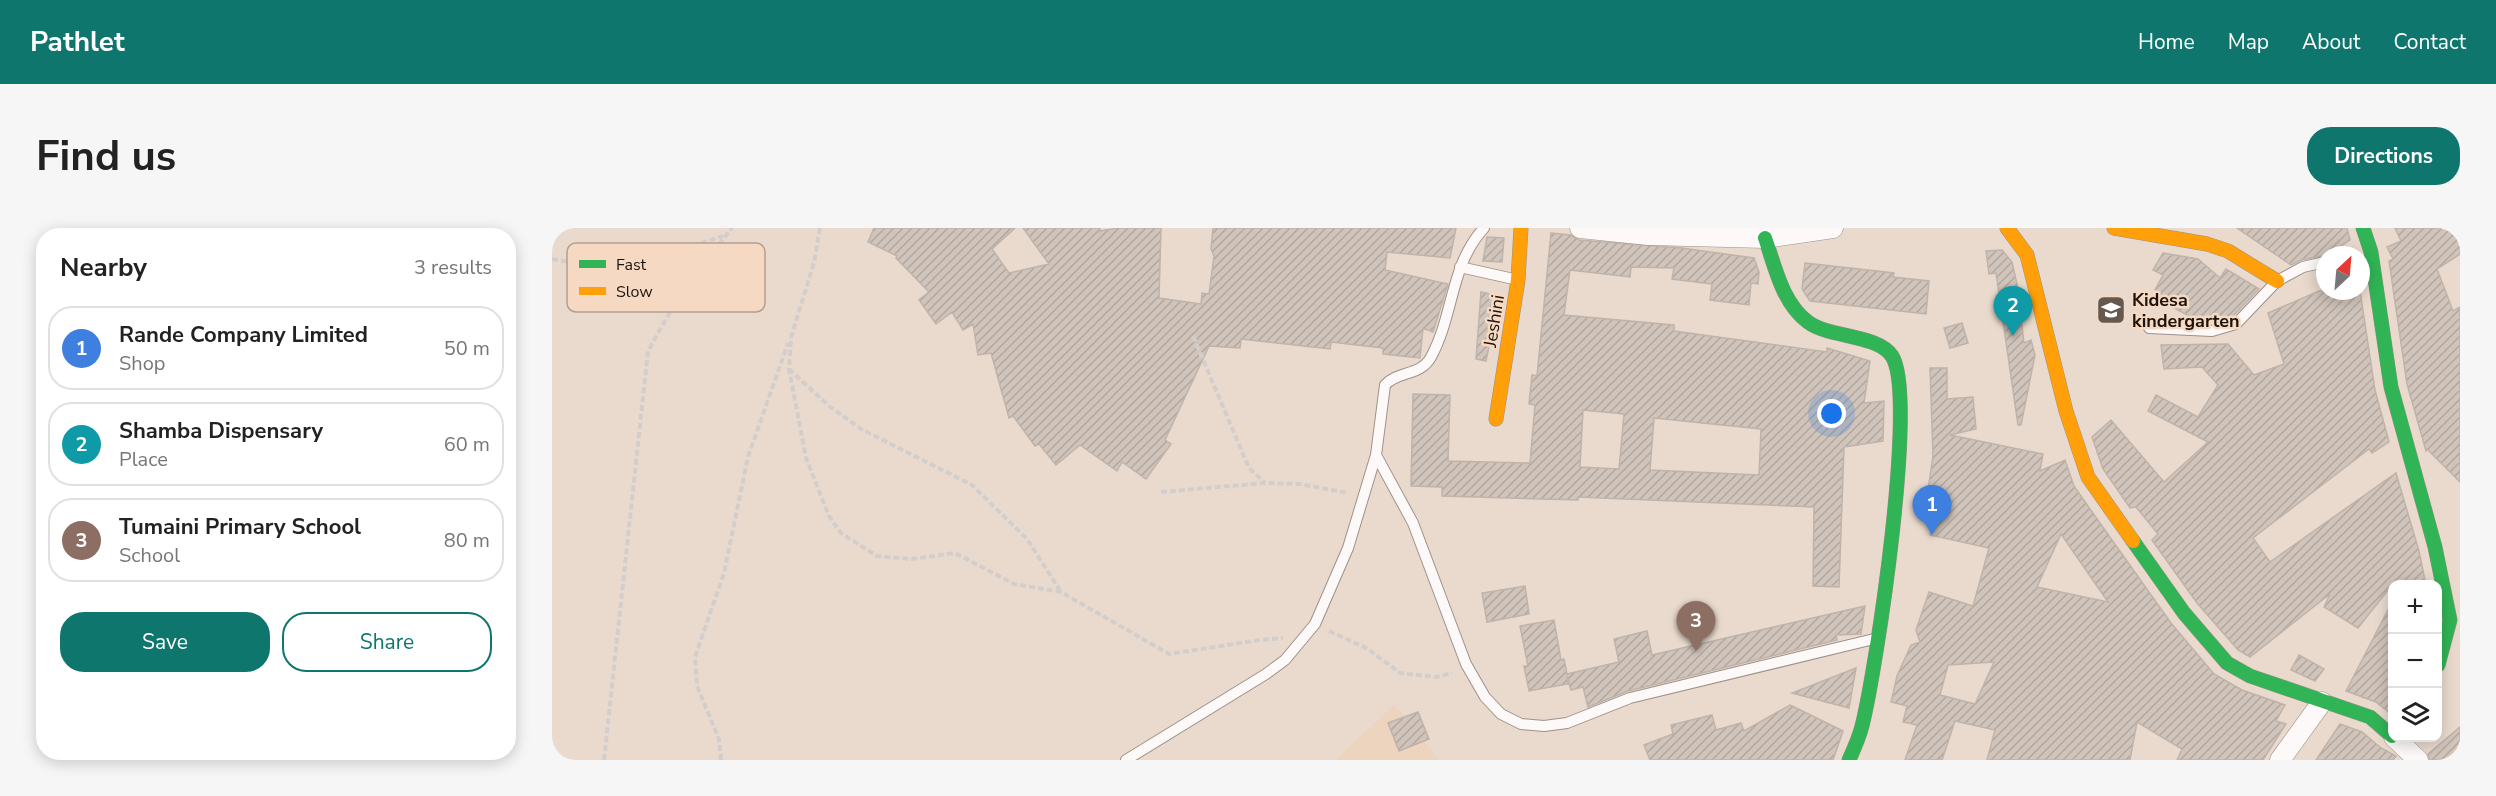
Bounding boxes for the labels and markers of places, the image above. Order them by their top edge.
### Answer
pin: 2 [1994,286,2032,336]
place label: Kidesa kindergarten [2132,288,2240,333]
school or university icon: Kidesa kindergarten [2095,294,2127,326]
pin: 1 [1912,486,1952,535]
pin: 3 [1676,602,1716,651]

